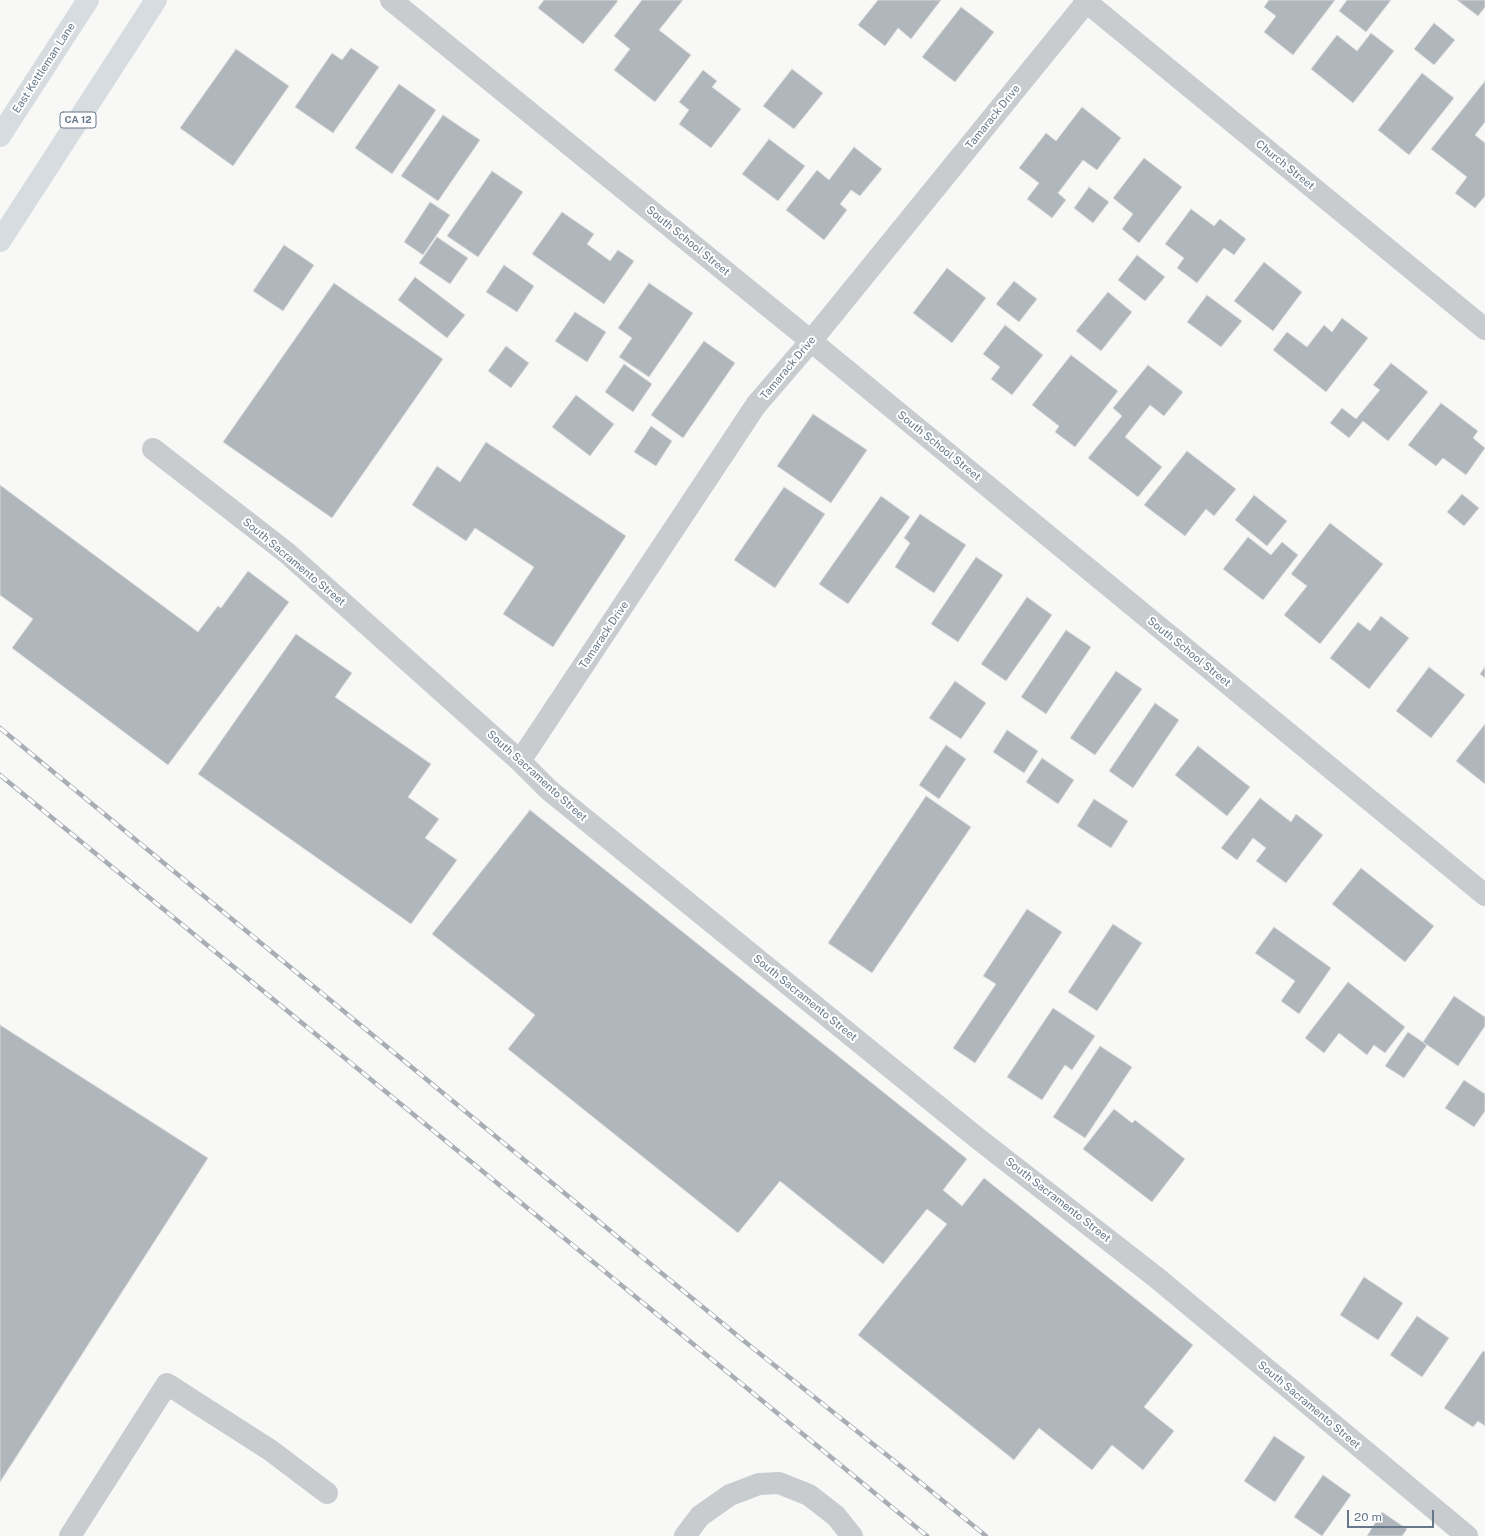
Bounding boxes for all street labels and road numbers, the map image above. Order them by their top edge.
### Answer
street label: East Kettleman Lane [10,20,78,116]
street label: Tamarack Drive [963,82,1023,152]
road number: CA 12 [60,112,96,128]
street label: Church Street [1253,137,1317,193]
street label: South School Street [644,203,732,279]
street label: Tamarack Drive [758,334,818,402]
street label: South School Street [895,408,983,484]
street label: South Sacramento Street [240,515,348,609]
street label: Tamarack Drive [576,599,632,671]
street label: South School Street [1145,614,1233,690]
street label: South Sacramento Street [484,728,590,824]
street label: South Sacramento Street [750,952,860,1044]
street label: South Sacramento Street [1003,1155,1113,1245]
street label: South Sacramento Street [1255,1358,1363,1452]

